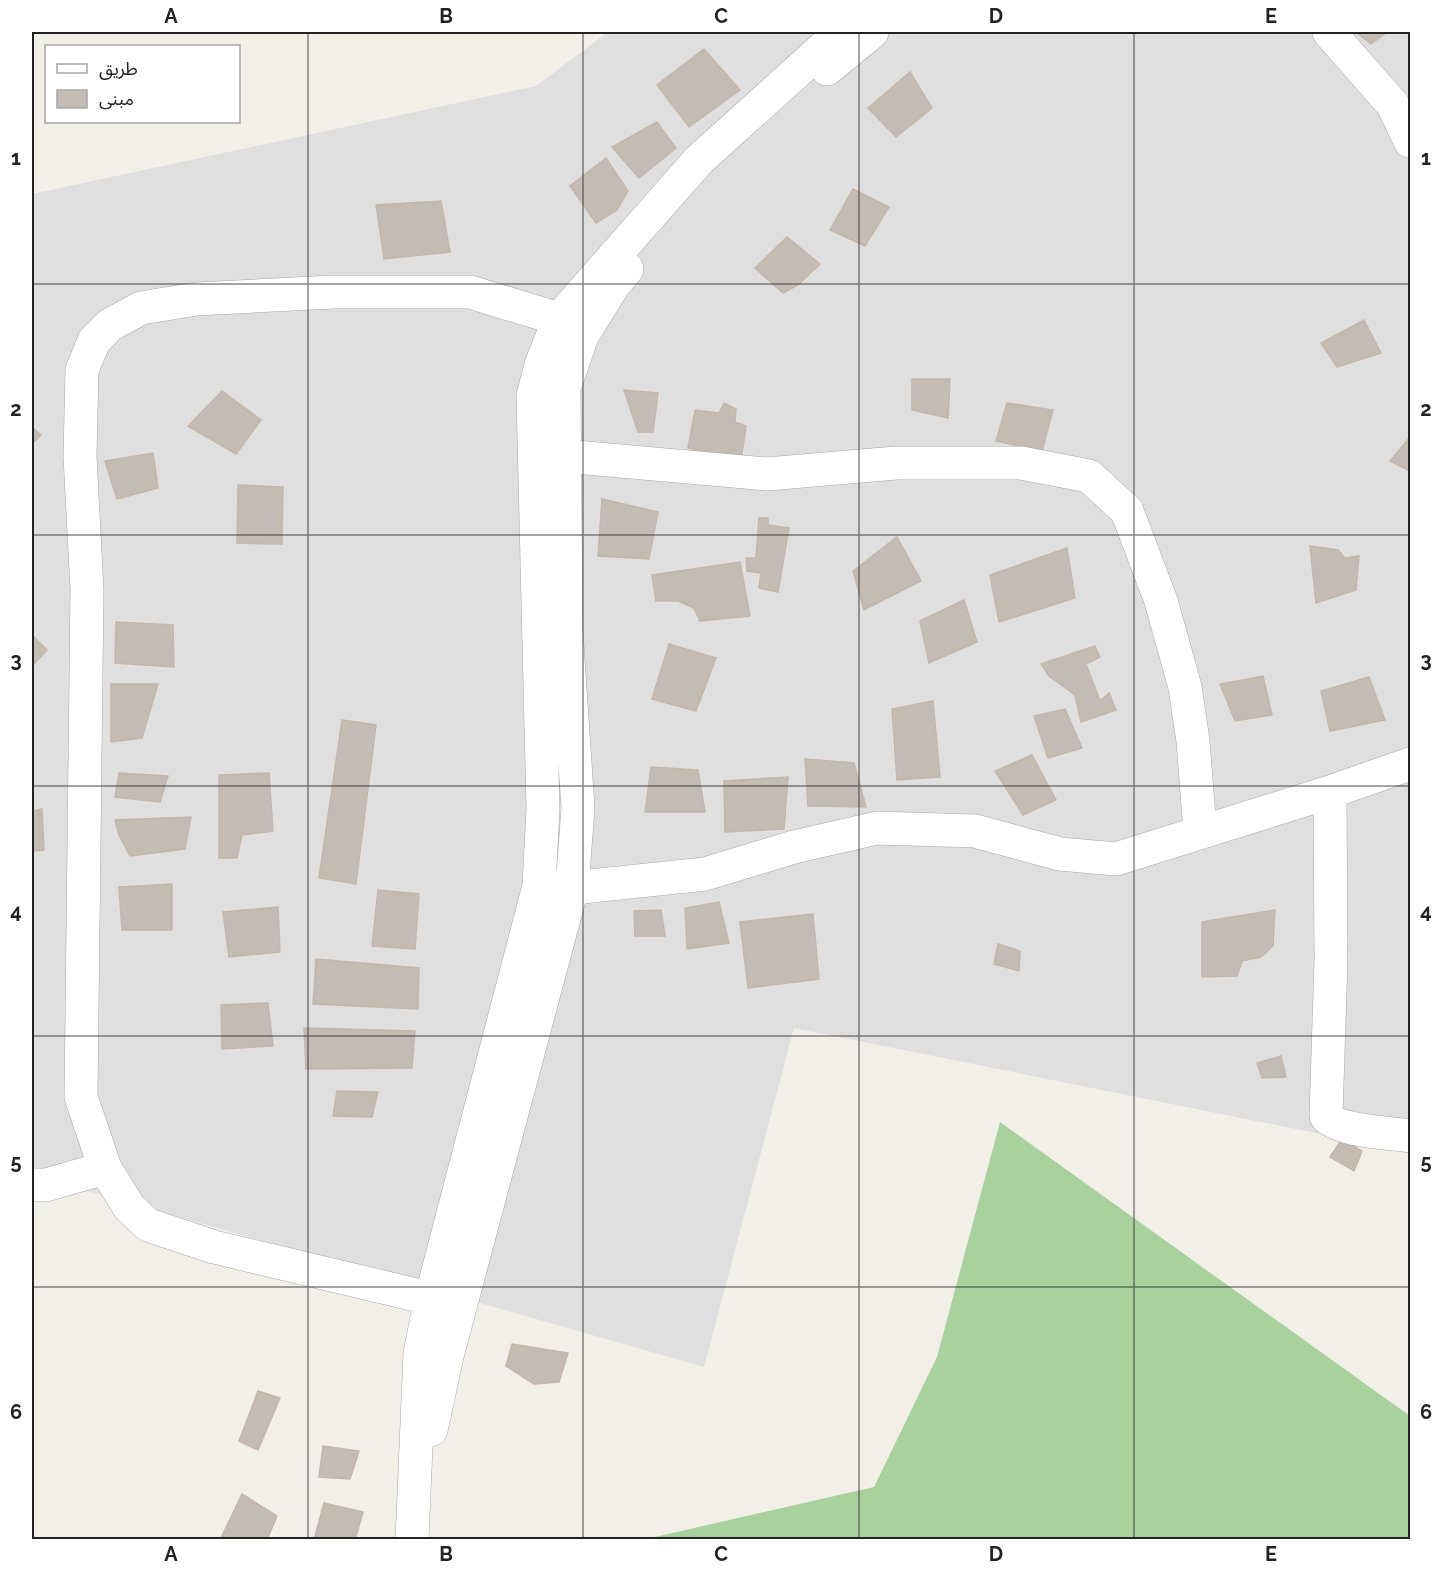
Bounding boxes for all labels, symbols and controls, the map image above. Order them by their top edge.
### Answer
text: A [164,4,178,28]
text: B [439,4,453,28]
text: C [714,4,728,28]
text: D [989,4,1003,28]
text: E [1265,4,1277,28]
legend [45,45,240,123]
text: طريق [99,58,138,80]
text: مبنى [99,88,134,110]
text: 1 [11,146,21,170]
text: 1 [1421,146,1431,170]
text: 2 [10,397,22,421]
text: 2 [1420,397,1432,421]
text: 3 [10,648,22,672]
text: 3 [1420,648,1432,672]
text: 4 [10,899,22,923]
text: 4 [1420,899,1432,923]
text: 5 [10,1150,22,1174]
text: 5 [1420,1150,1432,1174]
text: 6 [10,1400,22,1424]
text: 6 [1420,1400,1432,1424]
text: A [164,1542,178,1566]
text: B [439,1542,453,1566]
text: C [714,1542,728,1566]
text: D [989,1542,1003,1566]
text: E [1265,1542,1277,1566]

